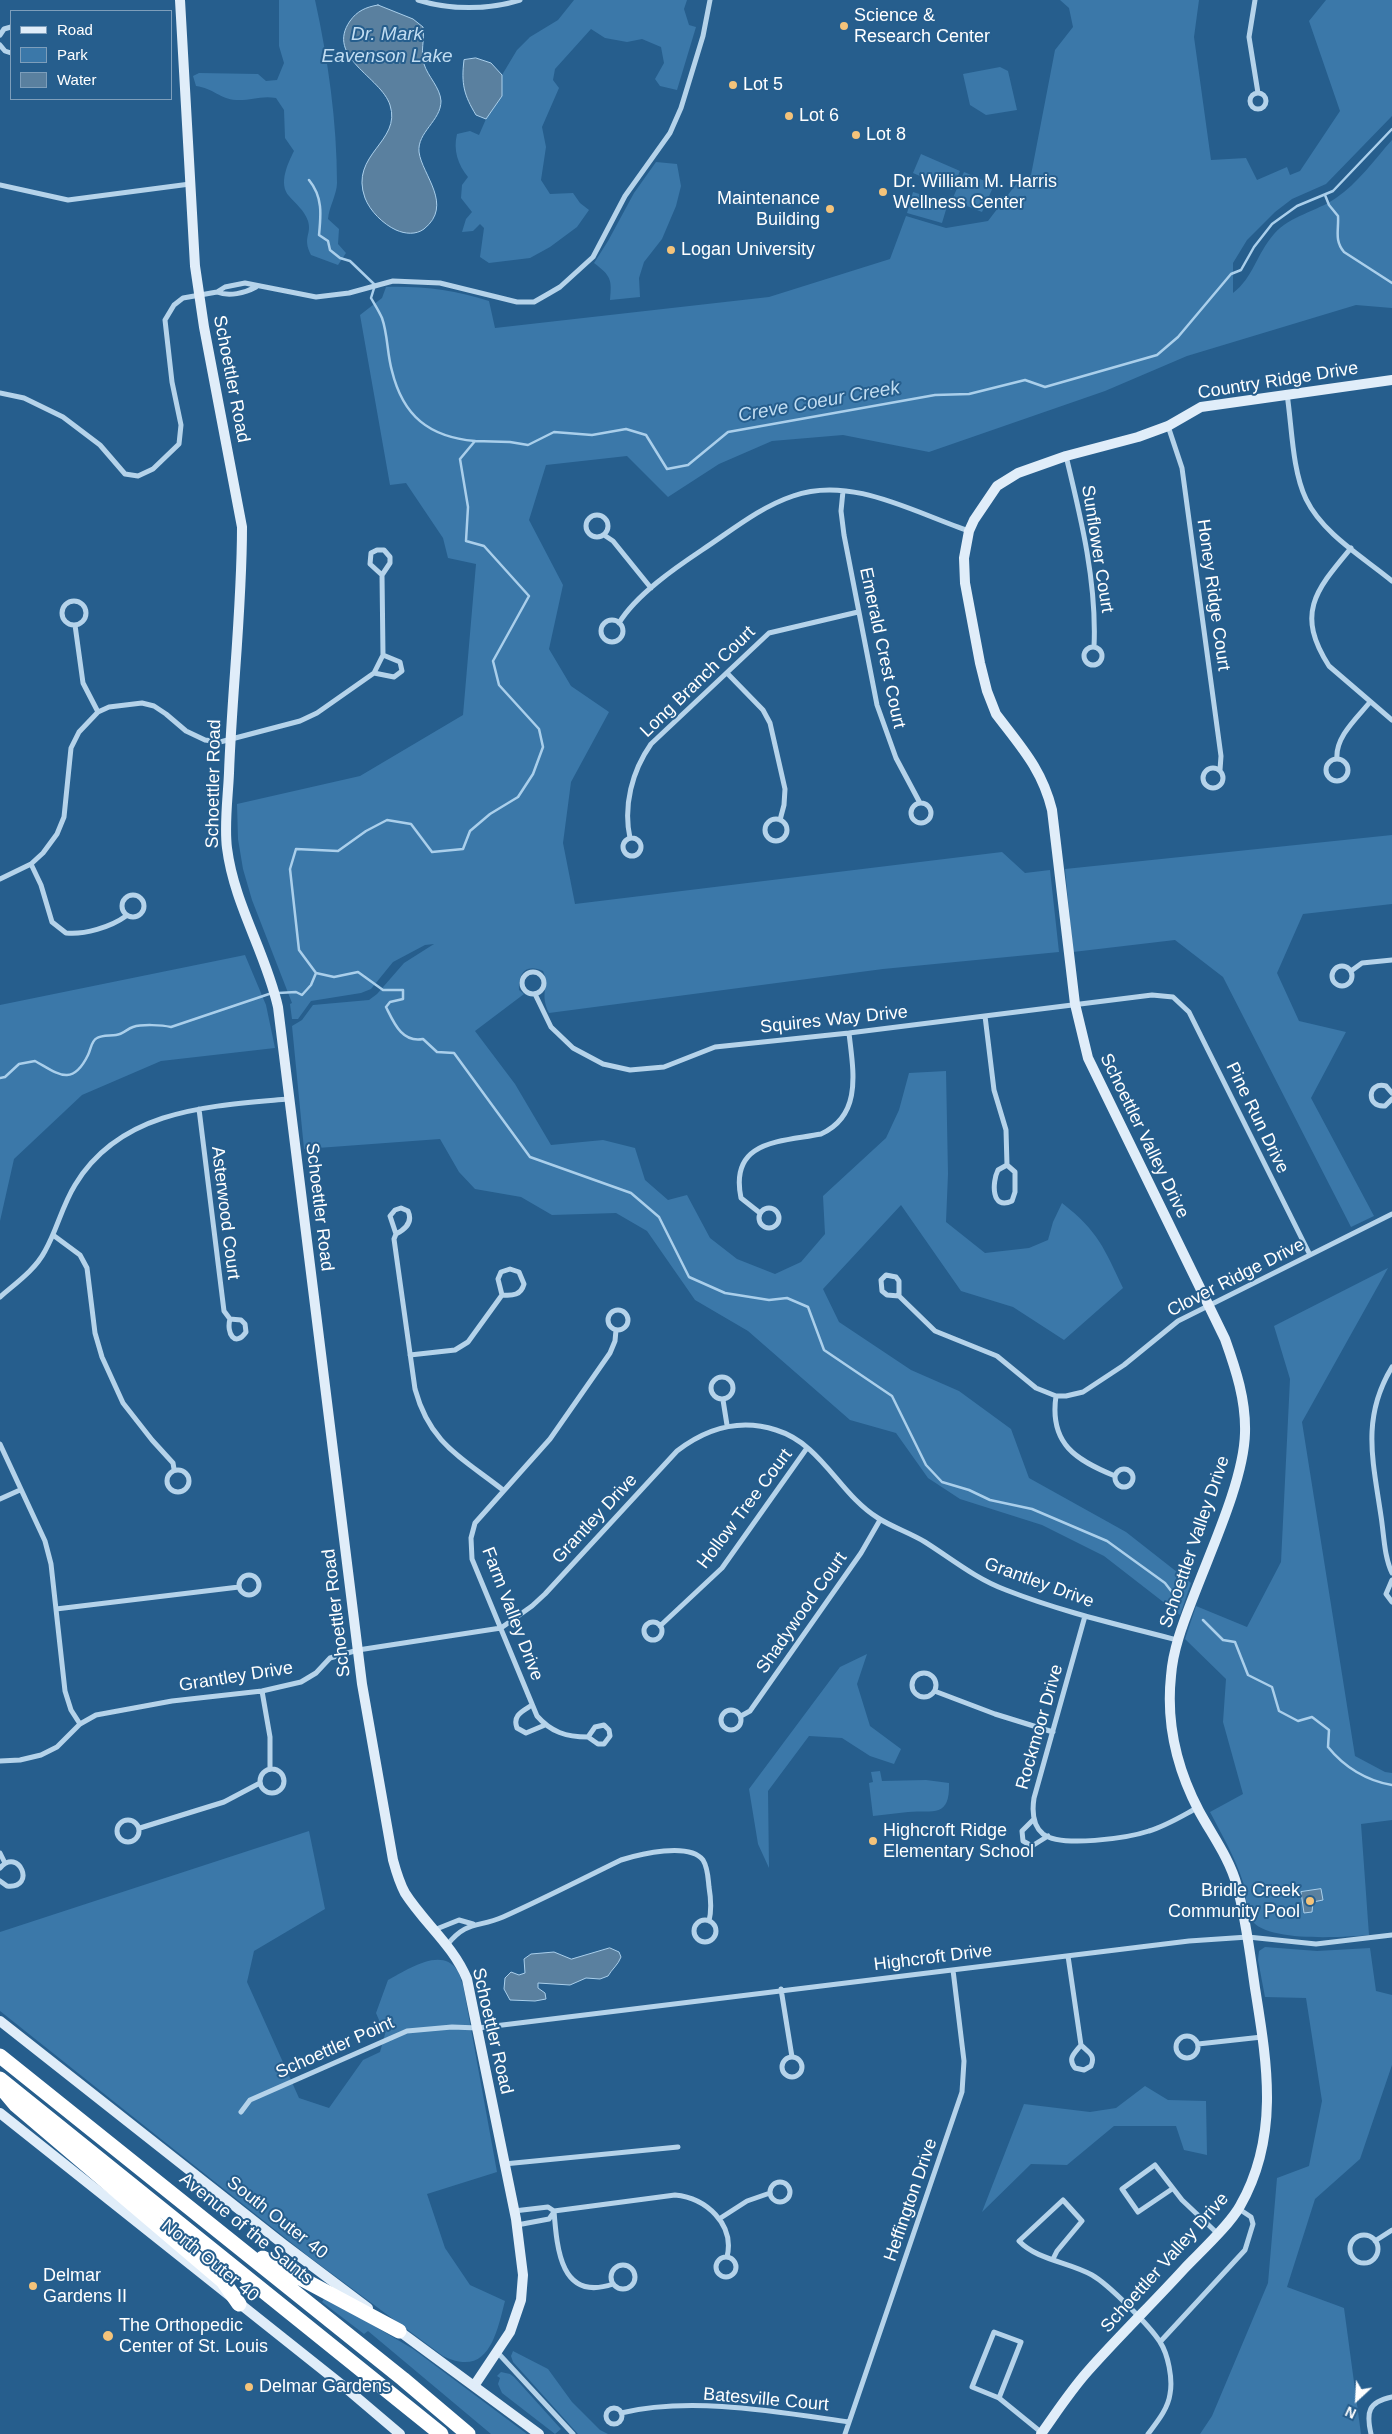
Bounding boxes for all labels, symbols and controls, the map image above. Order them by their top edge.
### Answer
place label: Science & Research Center [854,5,990,48]
legend [10,10,172,100]
marker: Science & Research Center [838,20,850,32]
text: Road [57,21,93,38]
water label: Dr. Mark Eavenson Lake [322,24,452,68]
text: Park [57,46,88,63]
text: Water [57,71,96,88]
place label: Lot 5 [743,74,783,96]
marker: Lot 5 [727,79,739,91]
place label: Lot 6 [799,105,839,127]
marker: Lot 6 [783,110,795,122]
place label: Lot 8 [866,124,906,146]
marker: Lot 8 [850,129,862,141]
place label: Dr. William M. Harris Wellness Center [893,171,1057,213]
marker: Dr. William M. Harris Wellness Center [877,186,889,198]
place label: Maintenance Building [717,188,820,230]
marker: Maintenance Building [824,203,836,215]
place label: Logan University [681,239,815,261]
marker: Logan University [665,244,677,256]
street label: Schoettler Road [208,314,254,444]
street label: Country Ridge Drive [1196,358,1360,404]
water label: Creve Coeur Creek [736,377,902,427]
street label: Sunflower Court [1076,484,1118,614]
street label: Honey Ridge Court [1192,518,1234,672]
street label: Emerald Crest Court [854,566,910,730]
street label: Long Branch Court [636,622,760,742]
street label: Schoettler Road [202,719,226,849]
street label: Squires Way Drive [759,1002,909,1038]
street label: Schoettler Valley Drive [1095,1050,1193,1222]
street label: Pine Run Drive [1221,1059,1293,1177]
street label: Schoettler Road [300,1142,338,1272]
street label: Asterwood Court [206,1145,244,1281]
street label: Clover Ridge Drive [1164,1234,1308,1322]
street label: Hollow Tree Court [693,1445,797,1573]
street label: Schoettler Valley Drive [1155,1453,1235,1631]
street label: Grantley Drive [548,1470,642,1568]
street label: Farm Valley Drive [477,1544,547,1684]
street label: Schoettler Road [318,1548,356,1678]
street label: Shadywood Court [752,1548,852,1678]
street label: Grantley Drive [981,1553,1097,1613]
street label: Grantley Drive [178,1657,294,1697]
street label: Rockmoor Drive [1012,1662,1068,1792]
place label: Highcroft Ridge Elementary School [883,1820,1034,1862]
marker: Highcroft Ridge Elementary School [867,1835,879,1847]
place label: Bridle Creek Community Pool [1168,1880,1300,1922]
marker: Bridle Creek Community Pool [1304,1895,1316,1907]
street label: Highcroft Drive [873,1940,993,1976]
street label: Schoettler Road [467,1966,517,2096]
street label: Schoettler Point [273,2012,397,2084]
street label: Heffington Drive [880,2136,942,2264]
street label: Avenue of the Saints [175,2168,317,2290]
street label: South Outer 40 [222,2172,332,2264]
street label: Schoettler Valley Drive [1097,2189,1233,2337]
street label: North Outer 40 [157,2215,263,2307]
place label: Delmar Gardens II [43,2265,127,2308]
marker: Delmar Gardens II [27,2280,39,2292]
place label: The Orthopedic Center of St. Louis [119,2315,268,2358]
marker: The Orthopedic Center of St. Louis [101,2329,115,2343]
north arrow [1332,2374,1382,2424]
place label: Delmar Gardens [259,2376,391,2398]
marker: Delmar Gardens [243,2381,255,2393]
street label: Batesville Court [702,2384,830,2416]
text: N [1343,2403,1359,2422]

